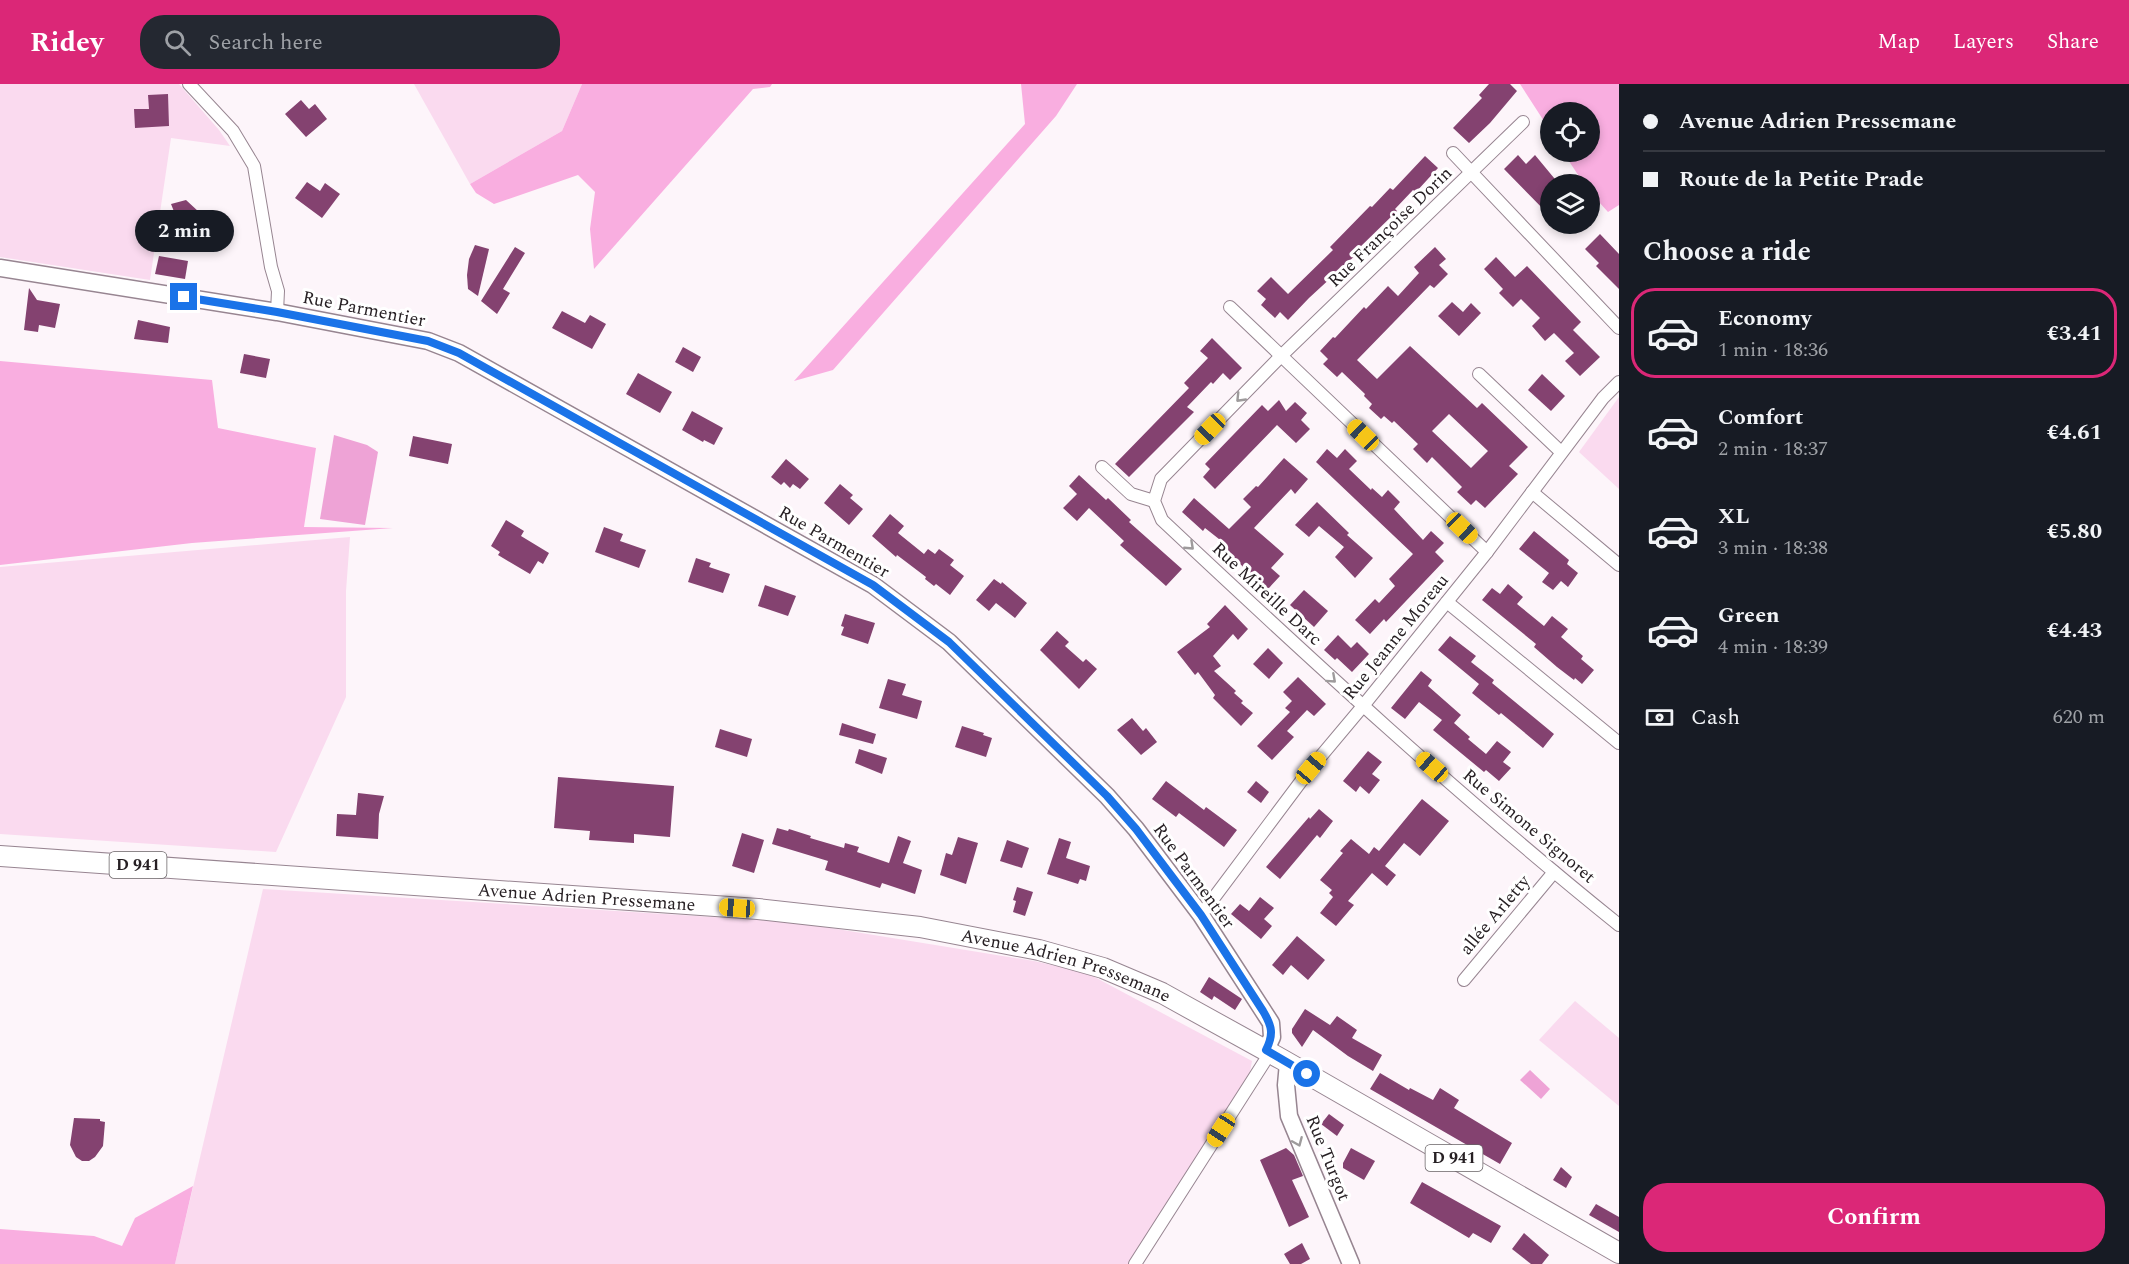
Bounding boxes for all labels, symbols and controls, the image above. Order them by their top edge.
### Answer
search box [140,15,560,69]
text: Ridey [30,21,104,64]
icon: search [161,26,194,59]
text: Search here [209,26,323,59]
text: Map [1878,26,1920,58]
text: Layers [1953,26,2014,58]
text: Share [2047,26,2099,58]
map controls [1540,102,1600,234]
button: locate [1540,102,1600,162]
text: Avenue Adrien Pressemane [1679,105,1956,138]
street label: Rue Françoise Dorin [1322,160,1458,294]
text: Route de la Petite Prade [1679,163,1924,196]
button: layers [1540,174,1600,234]
callout: 2 min [134,210,234,252]
text: 2 min [158,216,211,246]
text: Choose a ride [1643,231,1811,273]
route end [170,283,197,310]
street label: Rue Parmentier [300,284,428,334]
text: Economy [1718,302,1811,335]
icon: car [1646,306,1700,360]
text: €3.41 [2047,317,2102,350]
text: 1 min · 18:36 [1718,335,1828,365]
one-way arrow [1236,391,1247,401]
text: Comfort [1718,401,1803,434]
icon: car [1646,405,1700,459]
car [1191,410,1229,448]
car [1344,416,1382,454]
text: €4.61 [2047,416,2102,449]
text: 2 min · 18:37 [1718,434,1828,464]
street label: Rue Parmentier [773,499,895,585]
text: XL [1718,500,1749,533]
icon: car [1646,504,1700,558]
car [1443,509,1481,547]
text: €5.80 [2047,515,2102,548]
text: 3 min · 18:38 [1718,533,1828,563]
street label: Rue Mireille Darc [1206,536,1328,652]
one-way arrow [1183,539,1194,550]
street label: Rue Jeanne Moreau [1337,568,1455,706]
text: Green [1718,599,1780,632]
icon: car [1646,603,1700,657]
text: €4.43 [2047,614,2102,647]
text: 4 min · 18:39 [1718,632,1828,662]
one-way arrow [1326,672,1336,683]
icon: cash [1643,701,1676,734]
text: Cash [1691,701,1740,734]
text: 620 m [2053,702,2105,732]
car [1293,748,1329,788]
car [1413,748,1451,786]
street label: Rue Simone Signoret [1457,762,1601,890]
street label: Rue Parmentier [1146,818,1242,934]
road number: D 941 [110,852,166,878]
street label: allée Arletty [1453,868,1537,961]
street label: Avenue Adrien Pressemane [477,876,696,918]
car [718,898,756,918]
street label: Avenue Adrien Pressemane [959,922,1176,1009]
route start [1293,1060,1320,1087]
car [1204,1110,1238,1150]
street label: Rue Turgot [1299,1111,1357,1205]
one-way arrow [1291,1135,1303,1146]
road number: D 941 [1426,1145,1482,1171]
button: Confirm [1643,1183,2105,1252]

